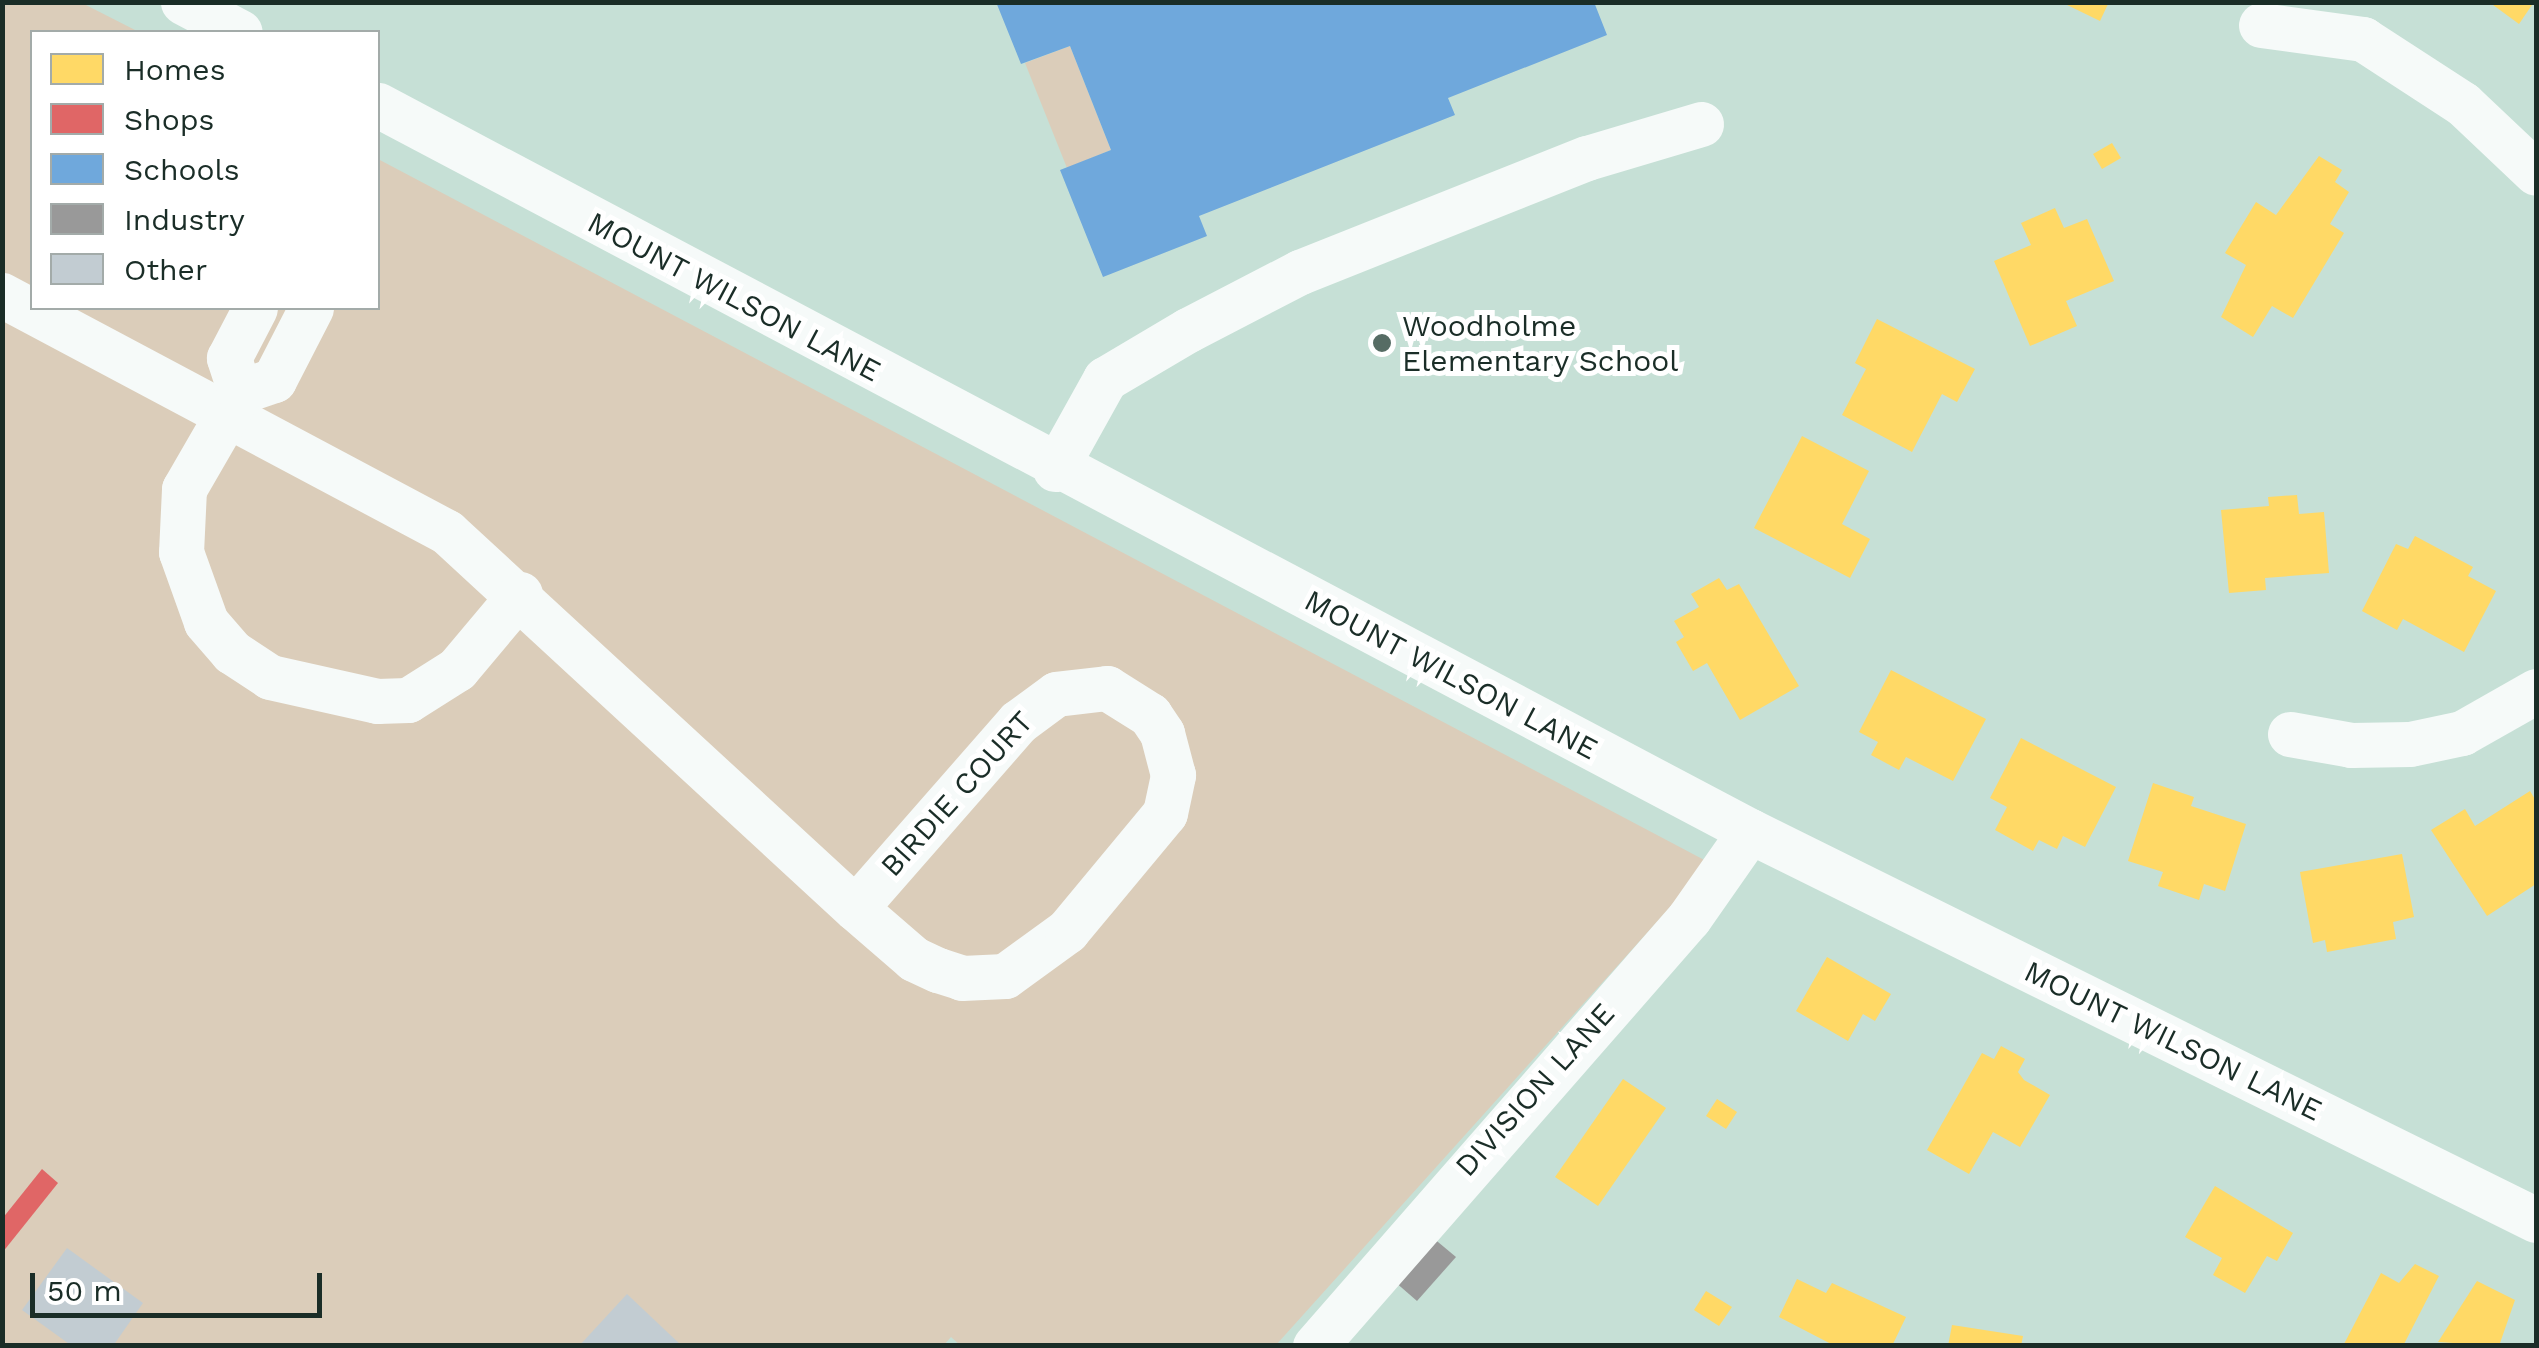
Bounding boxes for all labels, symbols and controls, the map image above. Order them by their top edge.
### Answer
legend [30,30,380,310]
text: Homes [124,52,226,87]
text: Shops [124,102,214,137]
text: Schools [124,152,240,187]
text: Industry [124,202,245,237]
street label: MOUNT WILSON LANE [581,204,887,390]
text: Other [124,252,207,287]
place label: Woodholme Elementary School [1402,308,1679,378]
marker: Woodholme Elementary School [1371,332,1393,354]
street label: MOUNT WILSON LANE [1298,582,1604,768]
street label: BIRDIE COURT [873,704,1041,884]
street label: MOUNT WILSON LANE [2018,953,2328,1129]
street label: DIVISION LANE [1448,996,1622,1184]
scale bar [35,1253,328,1315]
text: 50 m [47,1273,122,1308]

